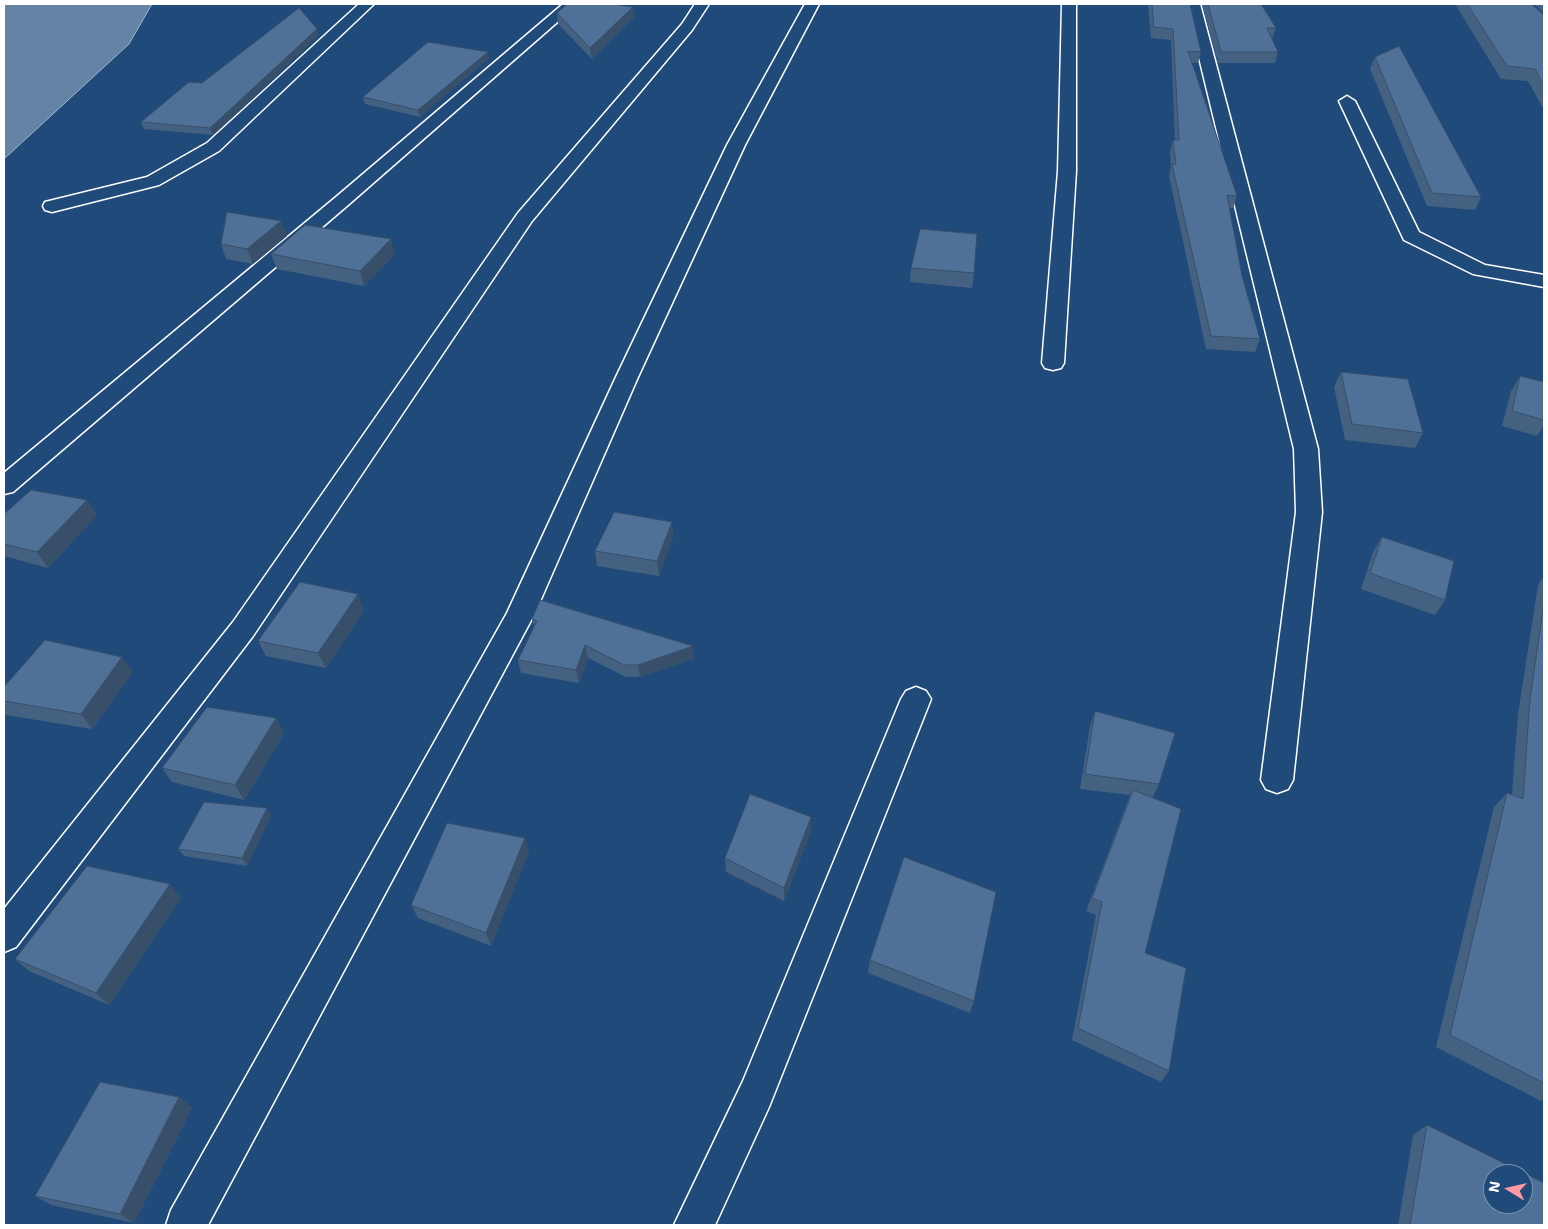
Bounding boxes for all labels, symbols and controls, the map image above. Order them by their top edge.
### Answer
north arrow [1483,1164,1533,1214]
text: N [1484,1180,1504,1194]

